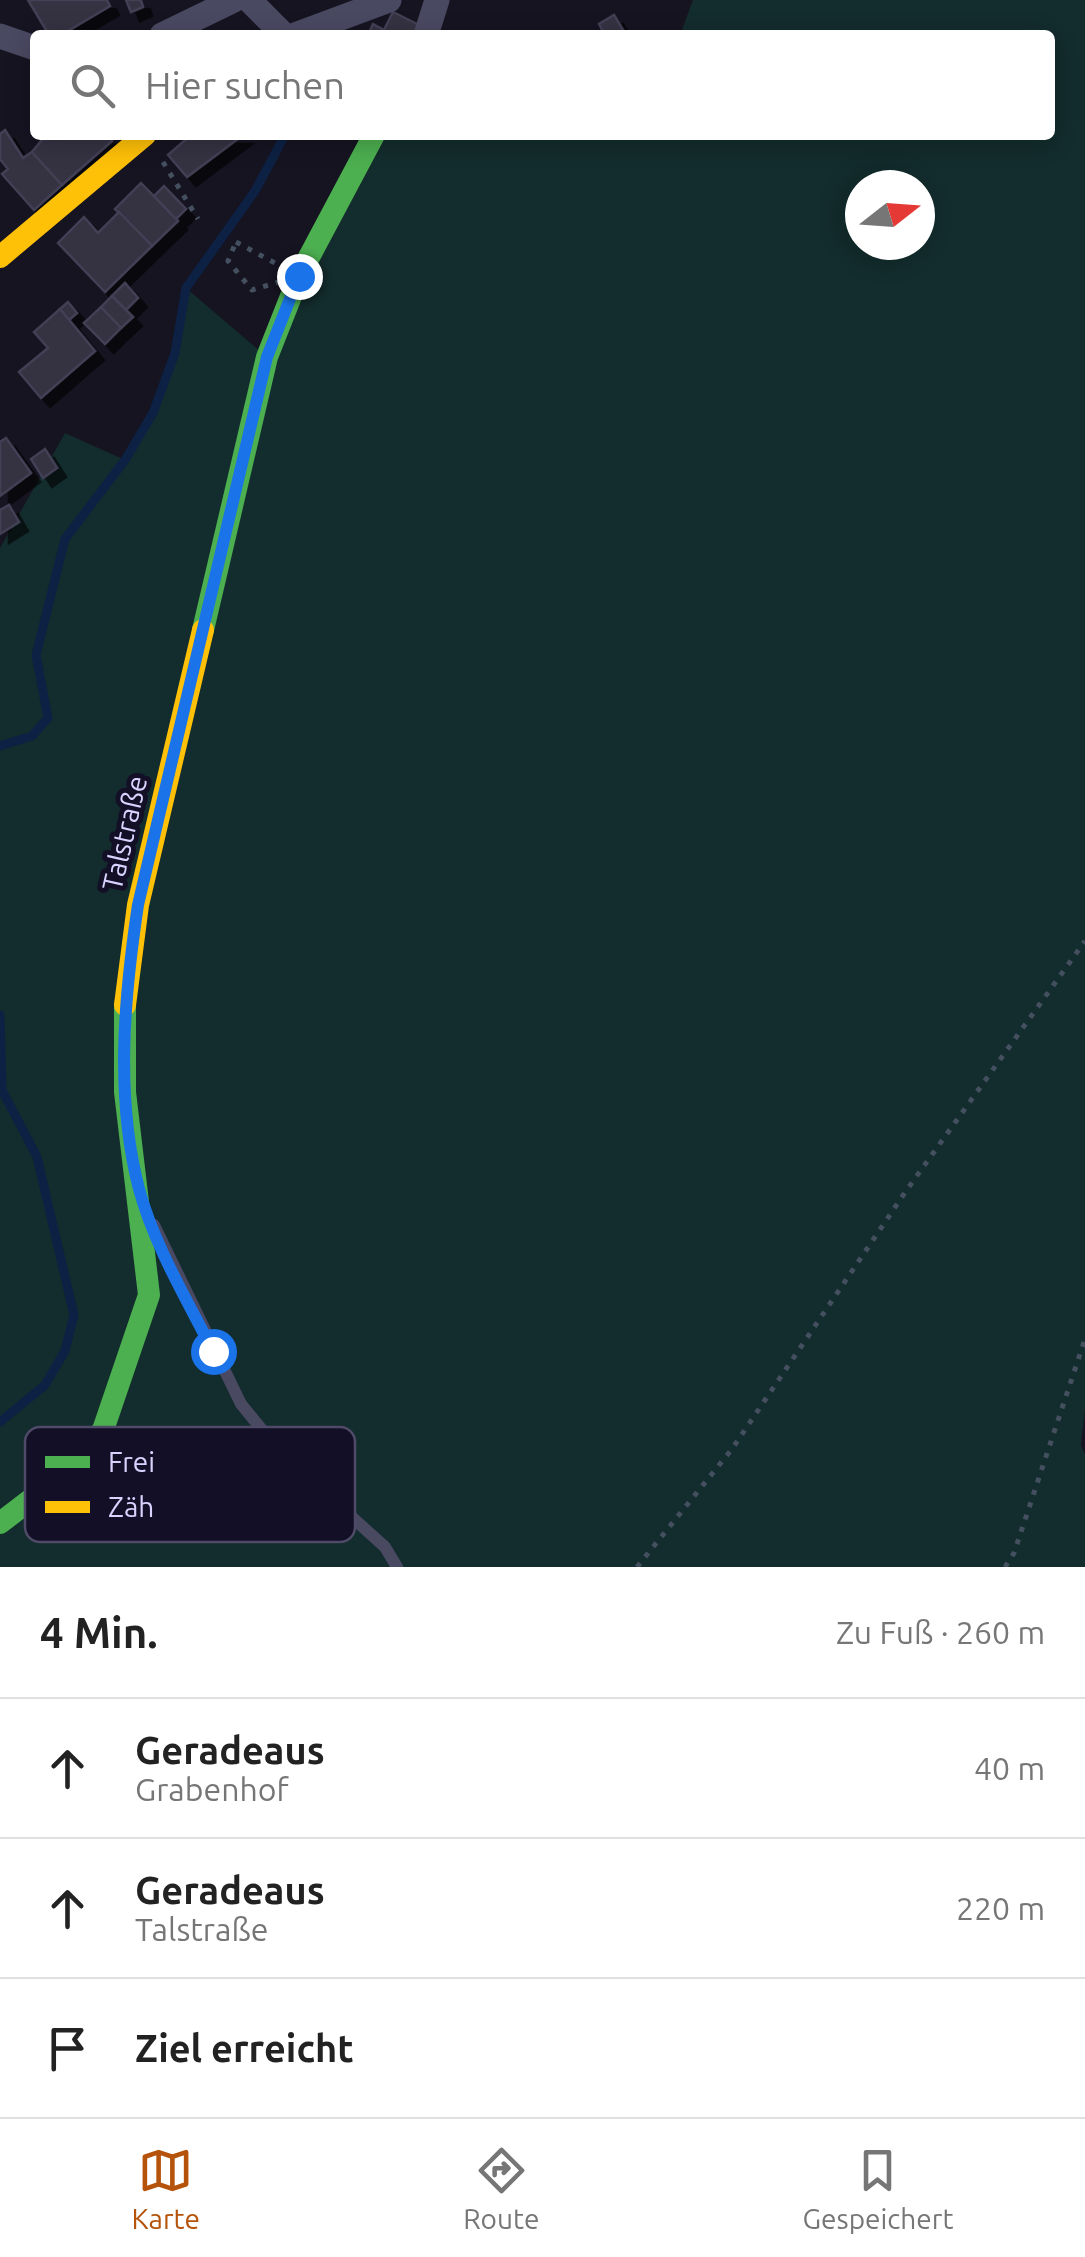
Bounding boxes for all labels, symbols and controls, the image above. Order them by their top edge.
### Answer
search box [30,30,1055,140]
icon: search [65,58,120,113]
text: Hier suchen [145,64,345,106]
north arrow [845,170,935,260]
route end [277,254,323,300]
street label: Talstraße [96,773,152,893]
route start [191,1329,237,1375]
legend [25,1427,355,1542]
text: Frei [108,1446,155,1477]
text: Zäh [108,1491,154,1522]
text: 4 Min. [40,1609,158,1656]
text: Zu Fuß · 260 m [836,1614,1045,1650]
text: Geradeaus [135,1729,325,1771]
icon: ahead [40,1741,95,1796]
text: 40 m [974,1750,1045,1786]
text: Grabenhof [135,1771,289,1807]
text: Geradeaus [135,1869,325,1911]
icon: ahead [40,1881,95,1936]
text: 220 m [956,1890,1045,1926]
text: Talstraße [135,1911,268,1947]
icon: arrive [40,2021,95,2076]
text: Ziel erreicht [135,2027,354,2069]
tab: Karte [132,2143,200,2234]
tab: Route [463,2143,539,2234]
tab: Gespeichert [803,2143,953,2234]

